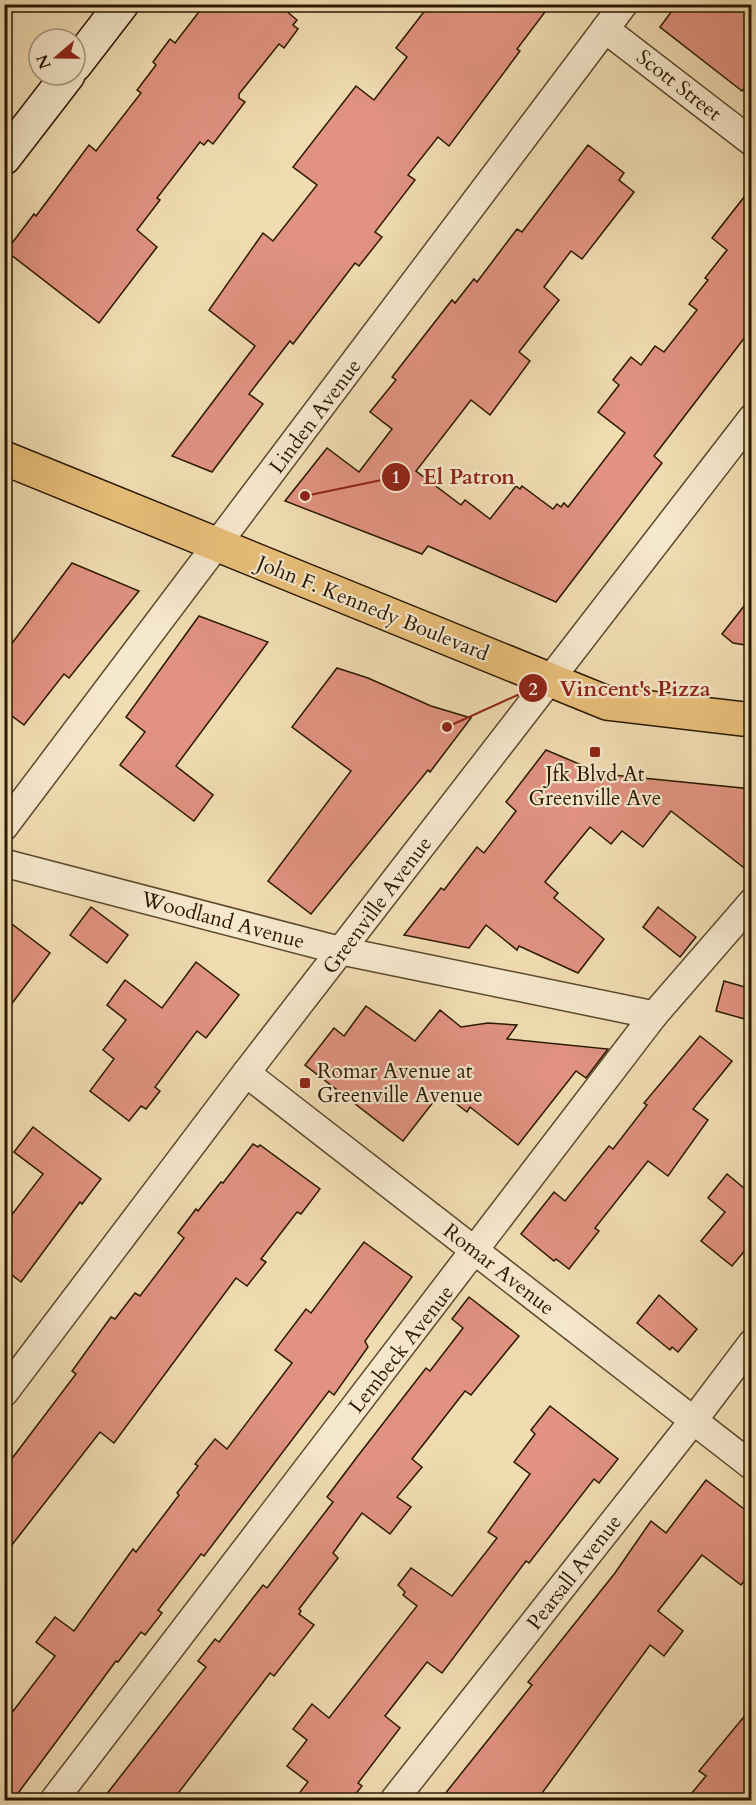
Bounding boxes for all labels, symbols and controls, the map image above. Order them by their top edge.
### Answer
north arrow [27,27,87,87]
street label: Scott Street [630,43,728,128]
text: N [31,51,57,72]
street label: Linden Avenue [263,353,368,480]
callout: El Patron [381,457,527,497]
text: El Patron [423,462,515,492]
text: 1 [391,465,401,490]
street label: John F. Kennedy Boulevard [250,548,493,668]
callout: Vincent's Pizza [518,668,723,708]
text: Vincent's Pizza [559,674,711,704]
text: 2 [528,677,538,702]
marker: Jfk Blvd At Greenville Ave [588,745,602,759]
place label: Jfk Blvd At Greenville Ave [529,760,661,813]
street label: Greenville Avenue [316,830,439,980]
street label: Woodland Avenue [137,884,308,956]
place label: Romar Avenue at Greenville Avenue [317,1057,483,1110]
marker: Romar Avenue at Greenville Avenue [298,1076,312,1090]
street label: Romar Avenue [437,1217,560,1322]
street label: Lembeck Avenue [342,1279,461,1419]
street label: Pearsall Avenue [520,1509,629,1636]

